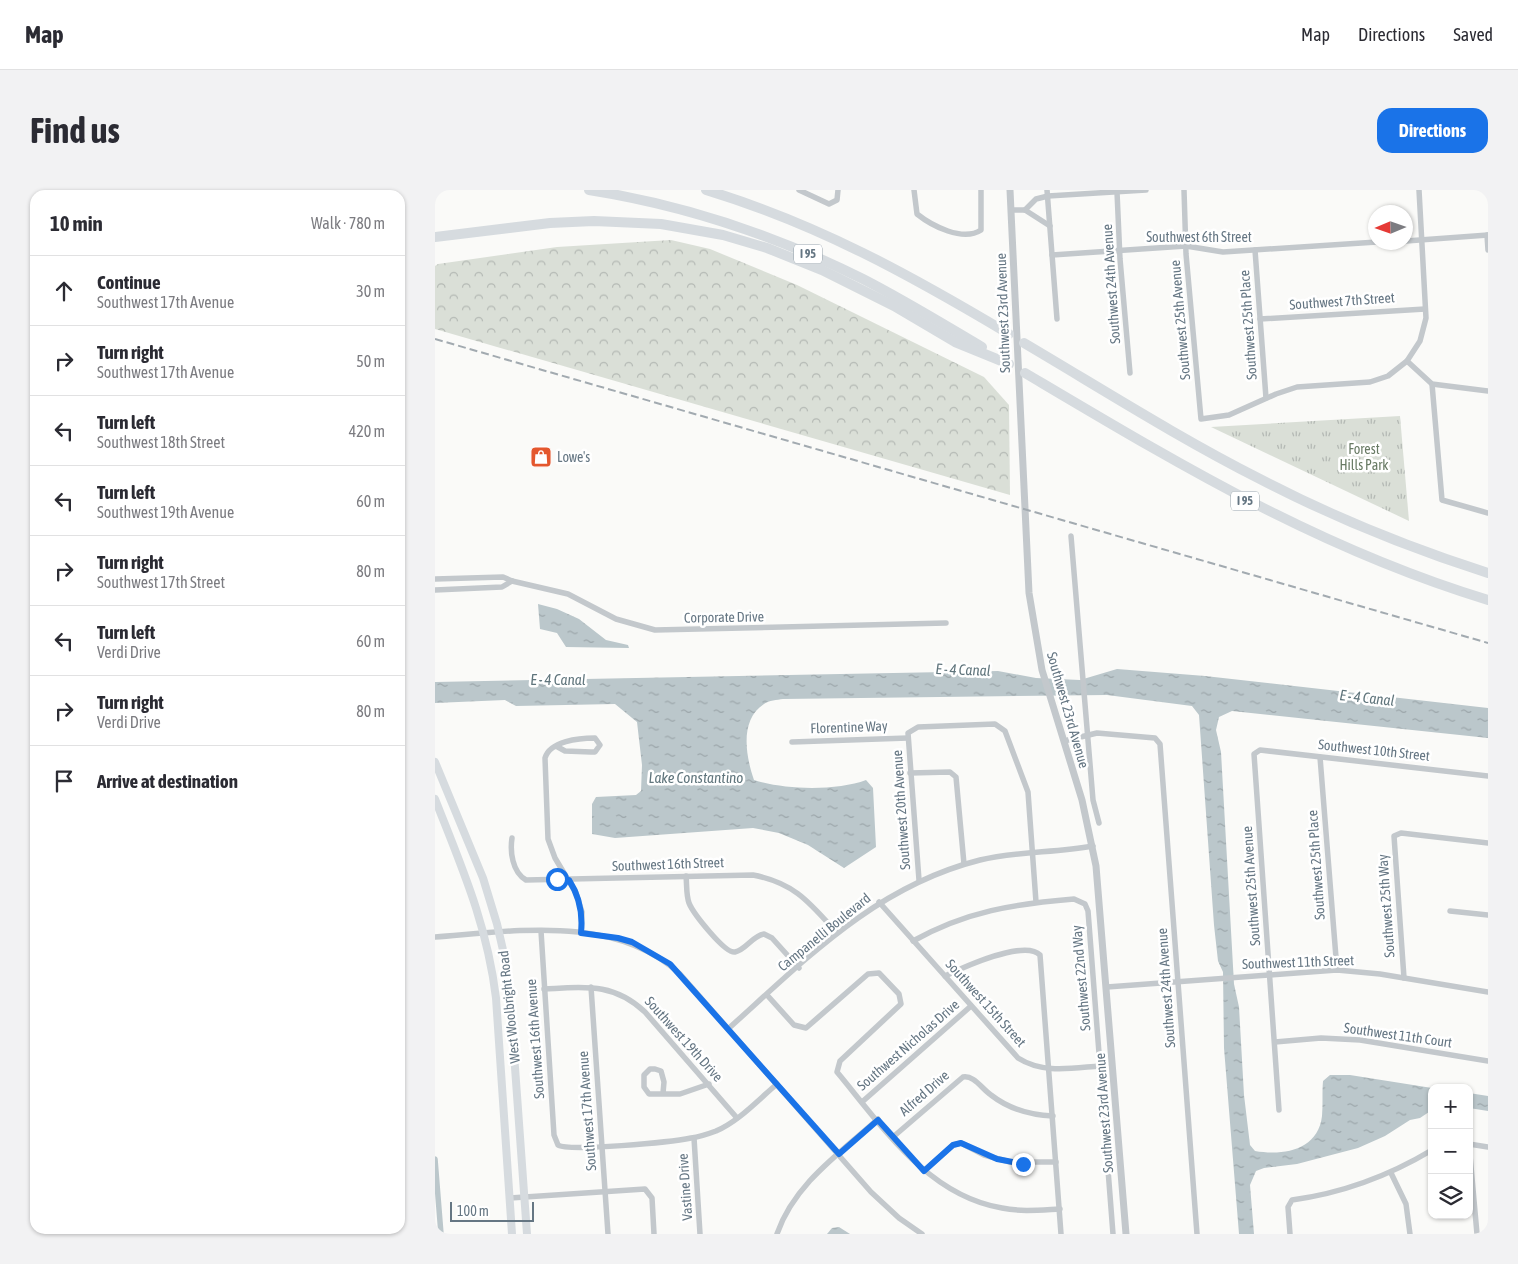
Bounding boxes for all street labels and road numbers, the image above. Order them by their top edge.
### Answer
street label: Southwest 24th Avenue [1099,224,1123,344]
street label: Southwest 6th Street [1146,229,1252,245]
road number: I 95 [794,244,822,264]
street label: Southwest 23rd Avenue [993,253,1013,373]
street label: Southwest 25th Avenue [1167,259,1193,381]
street label: Southwest 25th Place [1236,270,1260,380]
street label: Southwest 7th Street [1289,289,1395,313]
road number: I 95 [1231,492,1259,511]
street label: Corporate Drive [684,608,764,626]
street label: Southwest 23rd Avenue [1044,650,1092,770]
street label: Florentine Way [810,718,888,736]
street label: Southwest 10th Street [1317,736,1431,764]
street label: Southwest 20th Avenue [889,750,913,870]
street label: Southwest 25th Place [1304,810,1328,920]
street label: Southwest 25th Avenue [1239,826,1263,946]
street label: Southwest 16th Street [612,854,724,874]
street label: Southwest 25th Way [1374,854,1398,958]
street label: Campanelli Boulevard [775,890,873,974]
street label: Southwest 22nd Way [1068,924,1094,1032]
street label: Southwest 24th Avenue [1154,928,1178,1048]
street label: West Woolbright Road [495,950,523,1064]
street label: Southwest 11th Street [1242,952,1354,972]
street label: Southwest 15th Street [943,956,1029,1050]
street label: Southwest 16th Avenue [523,979,547,1099]
street label: Southwest 19th Drive [642,993,726,1085]
street label: Southwest Nicholas Drive [854,996,962,1094]
street label: Southwest 11th Court [1343,1019,1453,1051]
street label: Southwest 17th Avenue [575,1051,599,1171]
street label: Southwest 23rd Avenue [1092,1053,1116,1173]
street label: Alfred Drive [896,1067,952,1119]
street label: Vastine Drive [675,1153,695,1221]

